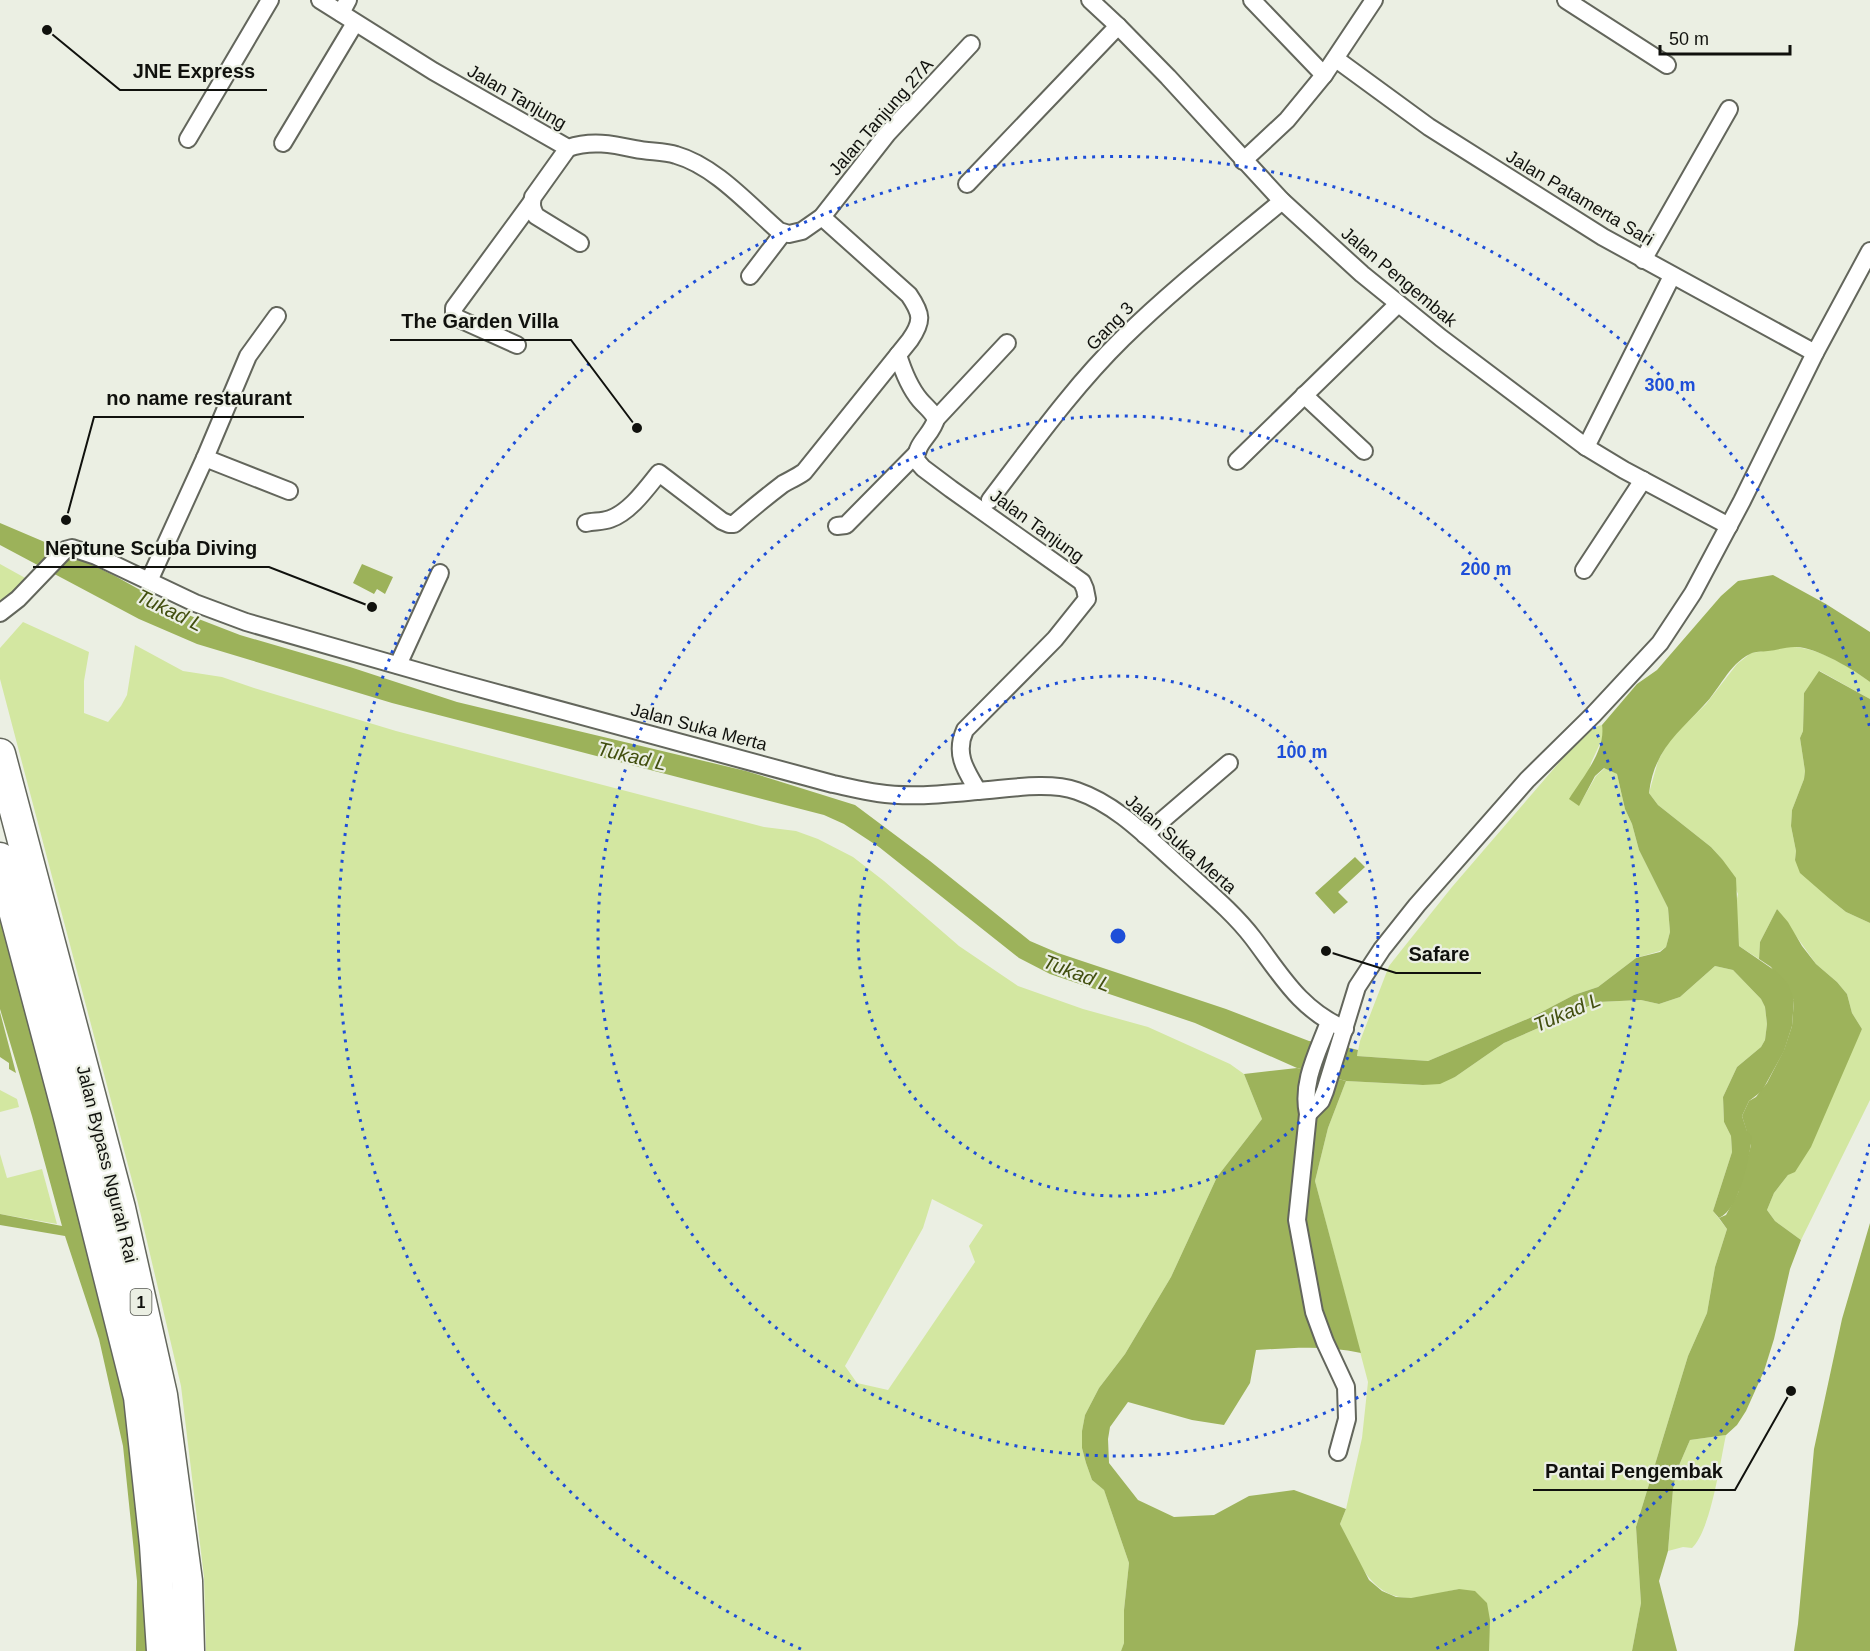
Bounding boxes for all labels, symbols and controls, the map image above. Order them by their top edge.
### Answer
scale bar [1660,18,1790,56]
text: 50 m [1669,29,1709,49]
callout: JNE Express [120,52,267,90]
street label: Jalan Tanjung 27A [825,55,937,179]
text: JNE Express [133,60,255,82]
street label: Jalan Tanjung [464,61,570,133]
street label: Jalan Patamerta Sari [1503,146,1657,250]
street label: Jalan Pengembak [1337,223,1461,332]
street label: Gang 3 [1082,298,1138,354]
callout: The Garden Villa [390,302,571,340]
text: The Garden Villa [401,310,560,332]
text: 300 m [1644,375,1696,395]
callout: no name restaurant [94,379,304,417]
text: no name restaurant [106,387,292,409]
street label: Jalan Tanjung [986,485,1088,567]
callout: Neptune Scuba Diving [33,529,269,567]
text: Neptune Scuba Diving [45,537,257,559]
text: 200 m [1460,559,1512,579]
water label: Tukad L [133,585,207,635]
street label: Jalan Suka Merta [629,699,770,755]
water label: Tukad L [595,737,669,775]
text: 100 m [1276,742,1328,762]
street label: Jalan Suka Merta [1122,791,1241,898]
centre of rings [1108,926,1128,946]
callout: Safare [1396,935,1481,973]
text: Safare [1408,943,1470,965]
water label: Tukad L [1040,950,1114,996]
water label: Tukad L [1530,988,1604,1036]
street label: Jalan Bypass Ngurah Rai [73,1063,141,1265]
road number: 1 [130,1289,152,1315]
callout: Pantai Pengembak [1533,1452,1735,1490]
text: Pantai Pengembak [1545,1460,1724,1482]

